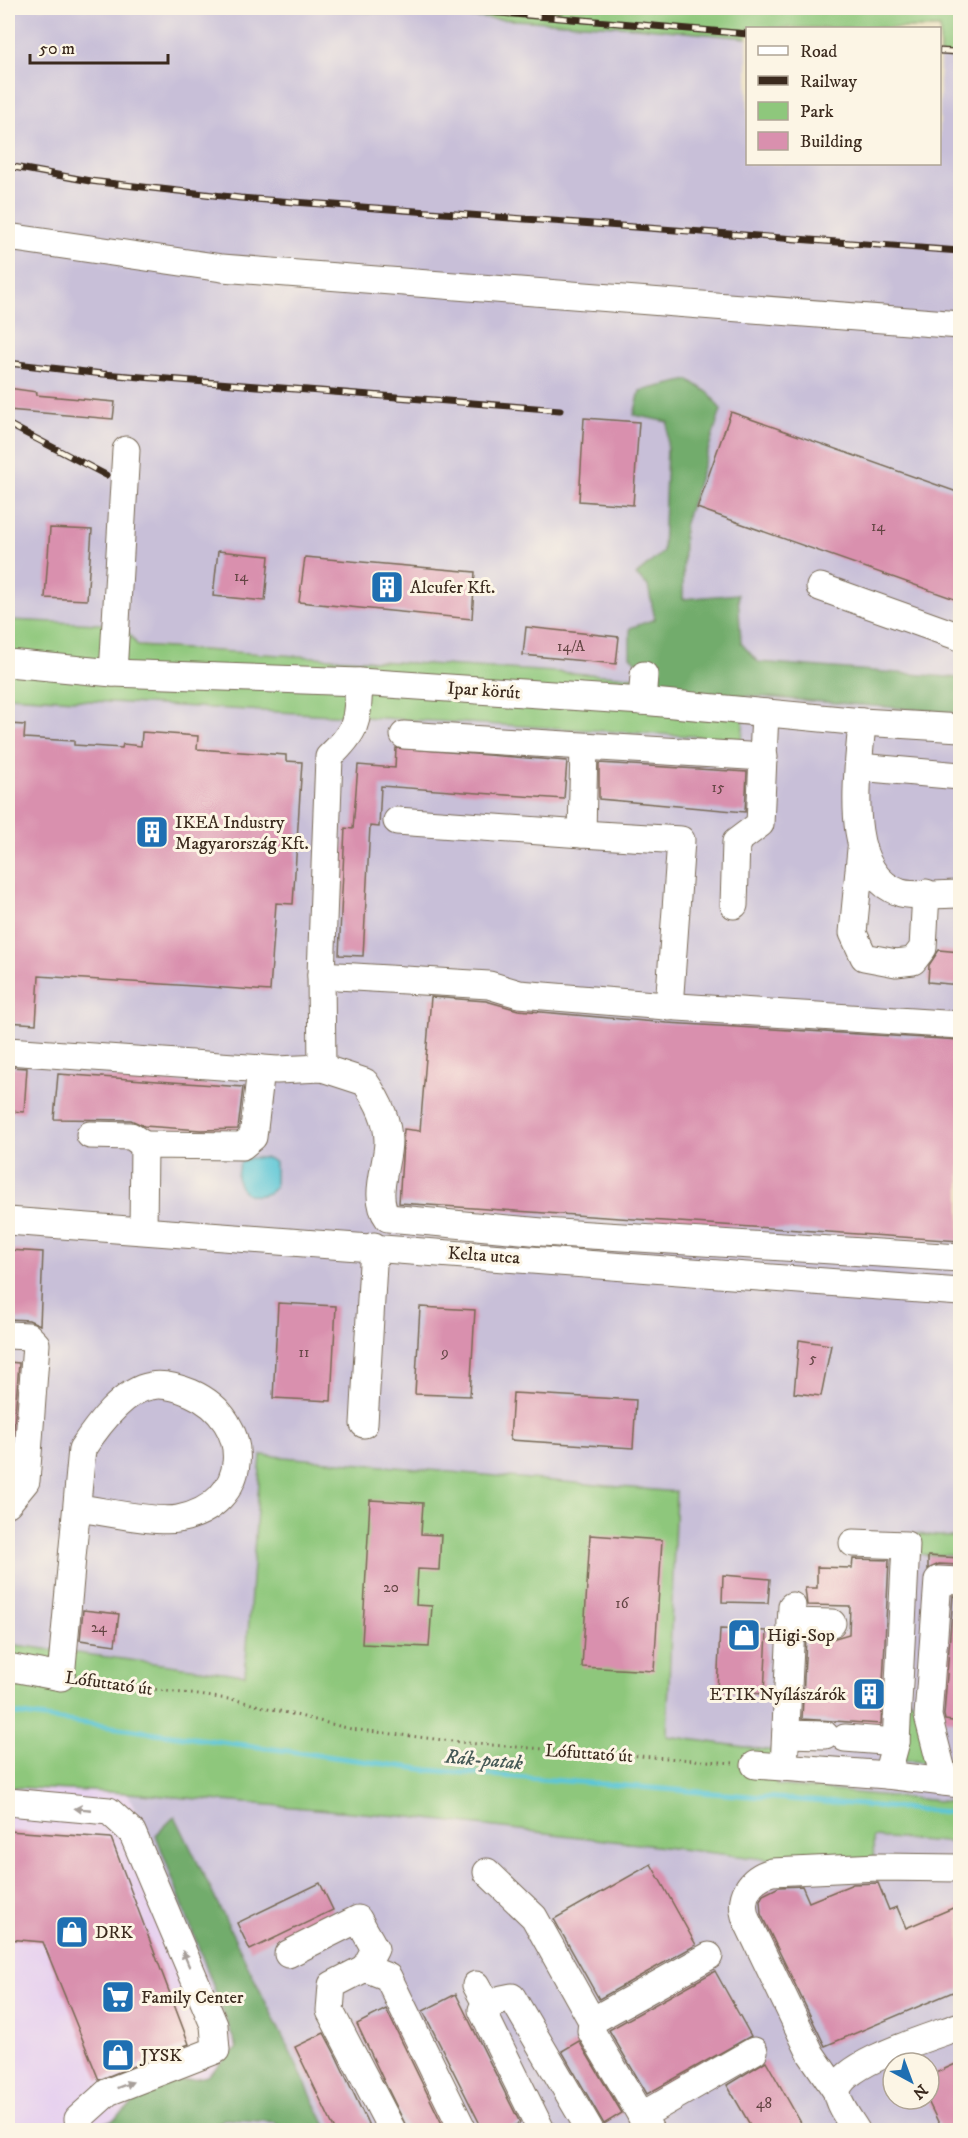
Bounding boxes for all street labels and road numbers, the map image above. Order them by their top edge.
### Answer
street label: Ipar körút [447,677,521,705]
street label: Kelta utca [447,1243,521,1270]
street label: Lófuttató út [64,1667,154,1701]
street label: Lófuttató út [544,1740,634,1768]

